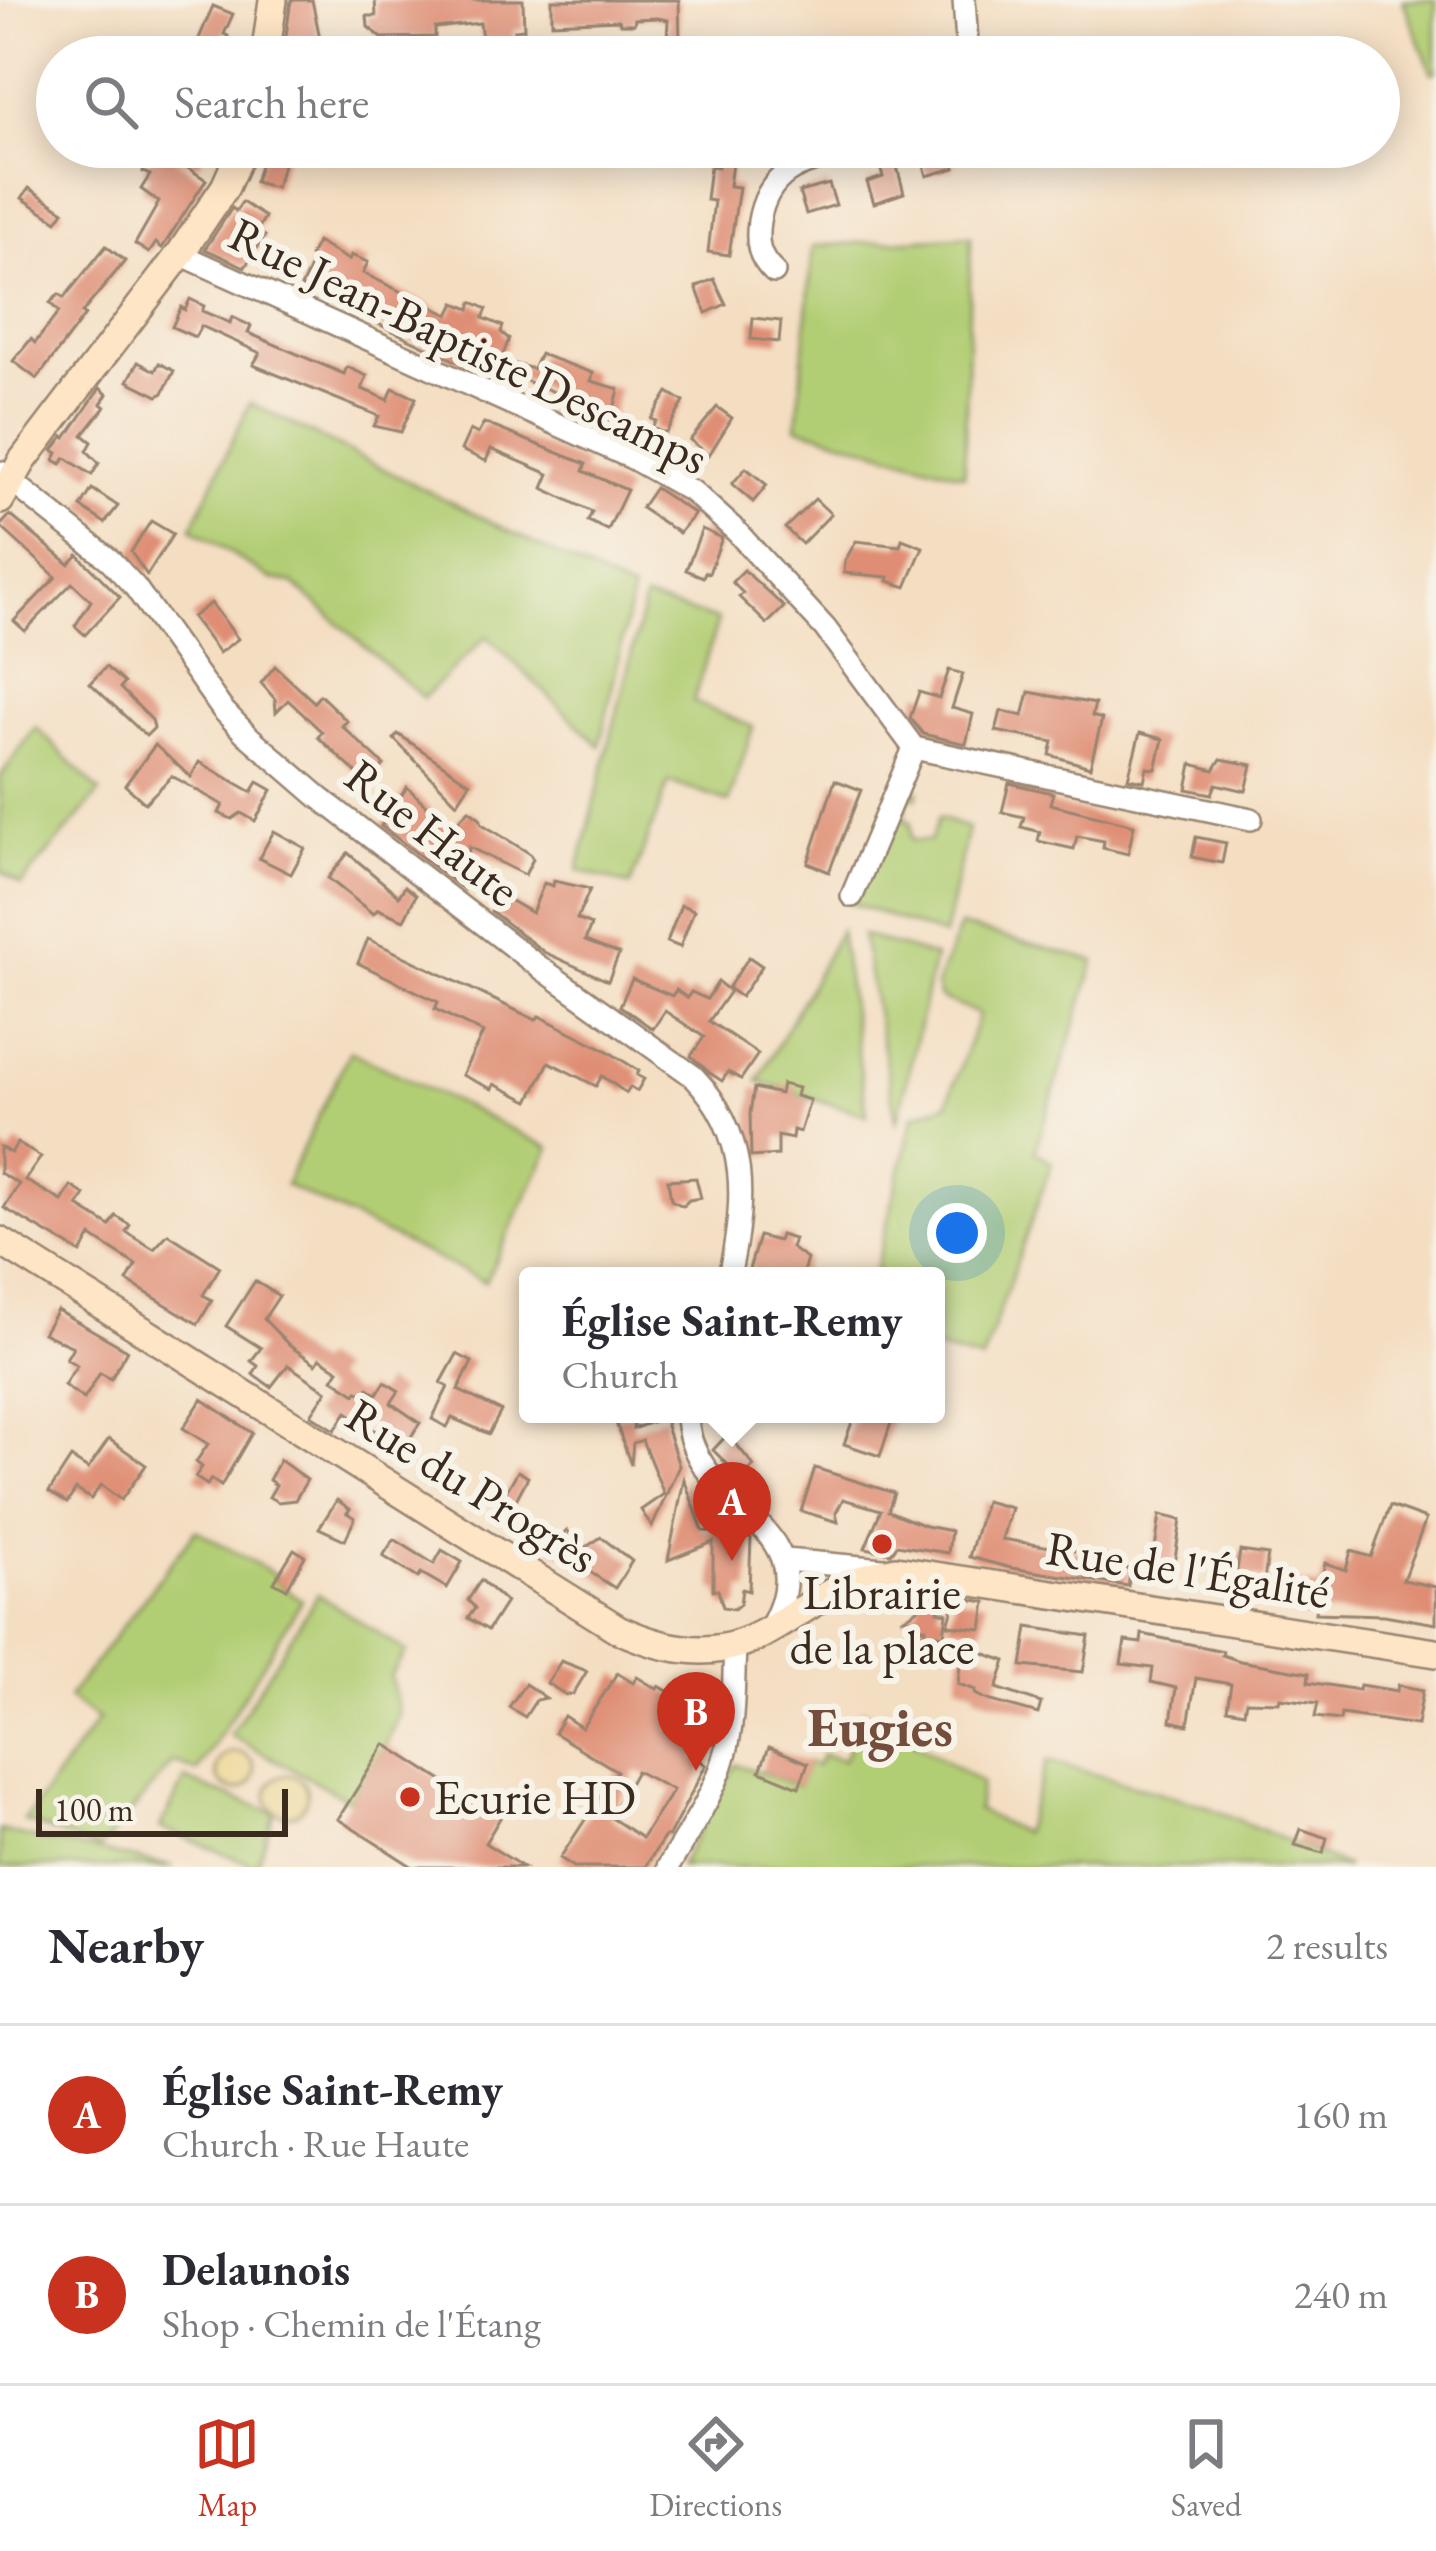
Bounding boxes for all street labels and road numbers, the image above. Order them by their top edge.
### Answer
street label: Rue Jean-Baptiste Descamps [220,202,718,488]
street label: Rue Haute [333,744,533,920]
street label: Rue du Progrès [335,1383,609,1587]
street label: Rue de l'Égalité [1042,1516,1334,1622]

